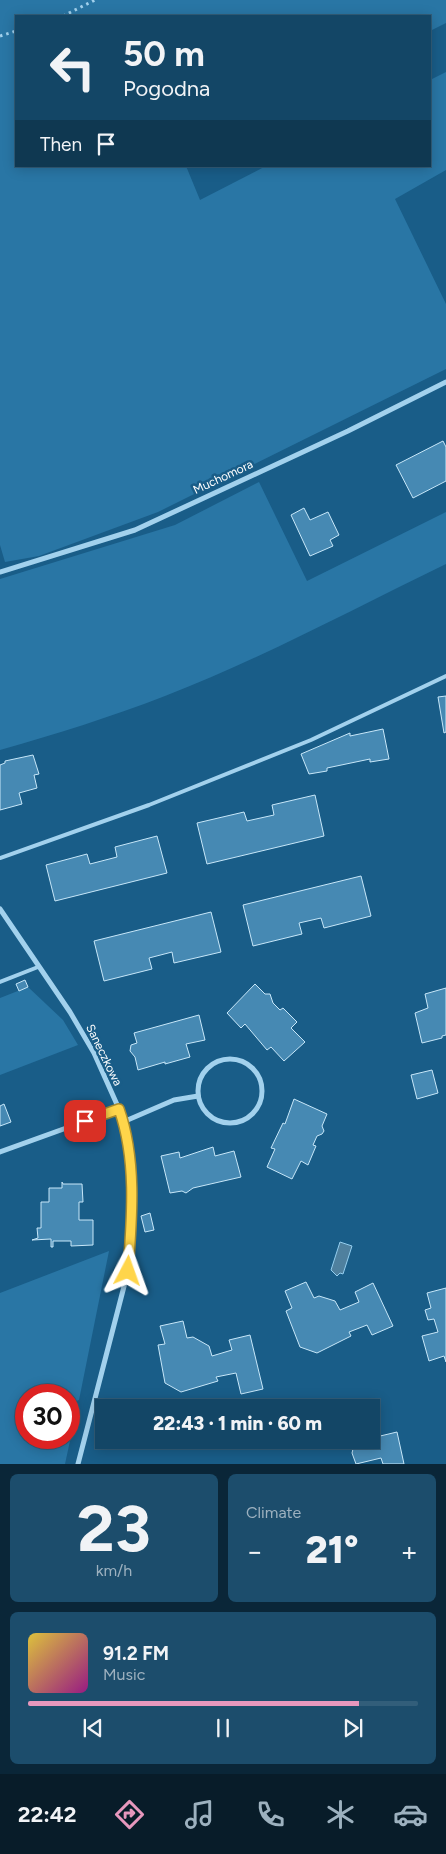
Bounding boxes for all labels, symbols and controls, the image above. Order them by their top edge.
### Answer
text: 50 m [123,33,205,75]
icon: left [40,35,105,100]
text: Pogodna [123,75,210,102]
icon: arrive [92,130,120,158]
text: Then [40,133,82,156]
street label: Muchomora [191,457,255,497]
street label: Saneczkowa [83,1022,125,1088]
pin [64,1100,106,1142]
icon: arrive [71,1107,99,1135]
position arrow [101,1244,153,1296]
speed limit sign: 30 [15,1384,80,1449]
text: 22:43 · 1 min · 60 m [153,1412,322,1435]
text: 23 [77,1489,151,1567]
text: Climate [246,1503,301,1522]
text: 21° [305,1527,359,1573]
text: − [246,1534,263,1568]
text: + [401,1534,418,1568]
text: km/h [96,1561,132,1580]
text: 91.2 FM [103,1642,169,1665]
text: Music [103,1665,145,1684]
icon: previous [79,1714,107,1742]
icon: pause [209,1714,237,1742]
icon: next [339,1714,367,1742]
icon: directions [112,1797,147,1832]
icon: music [182,1797,217,1832]
icon: phone [253,1797,288,1832]
icon: climate [323,1797,358,1832]
icon: car [393,1797,428,1832]
text: 22:42 [18,1801,76,1828]

